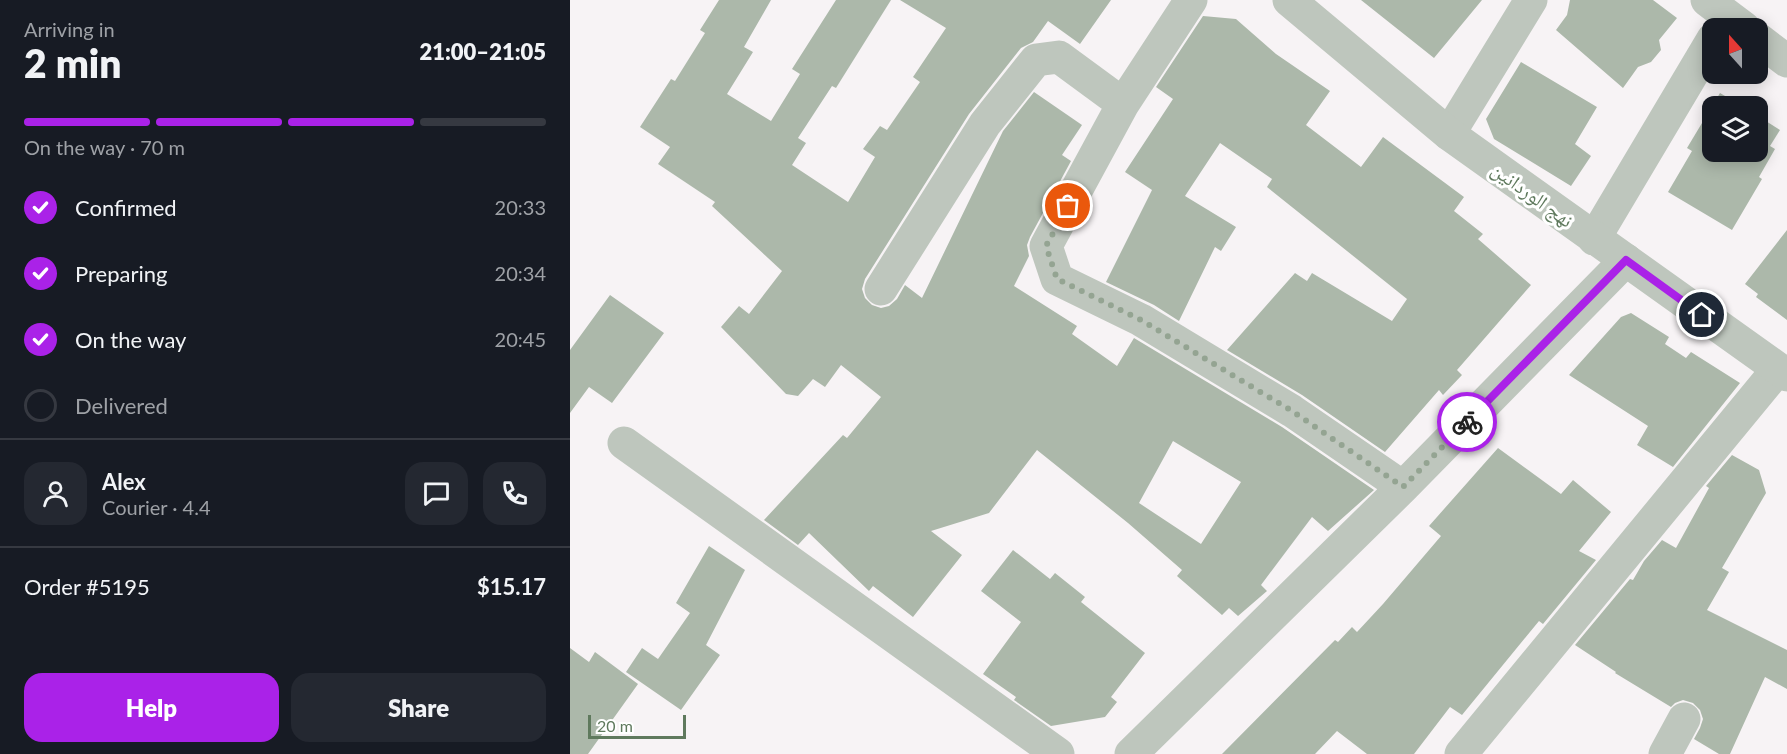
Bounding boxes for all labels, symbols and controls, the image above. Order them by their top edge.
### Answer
text: Arriving in [24,17,115,41]
north arrow [1702,18,1768,84]
map controls [1702,18,1768,162]
text: 21:00–21:05 [420,38,546,65]
text: 2 min [24,40,121,86]
button: layers [1702,96,1768,162]
text: On the way · 70 m [24,135,185,159]
street label: نهج الوردانين [1486,156,1579,233]
pin [1042,180,1093,231]
icon: bag [1051,189,1084,222]
icon: check [24,191,57,224]
text: Confirmed [75,194,177,221]
text: 20:33 [495,195,546,219]
icon: check [24,257,57,290]
text: Preparing [75,260,167,287]
text: 20:34 [495,261,546,285]
pin [1676,289,1727,340]
icon: home [1685,298,1718,331]
icon: check [24,323,57,356]
text: On the way [75,326,186,353]
text: 20:45 [495,327,546,351]
text: Delivered [75,392,168,419]
courier [1437,392,1497,452]
icon: bike [1451,406,1484,439]
button: person [24,462,87,525]
button: chat [405,462,468,525]
button: phone [483,462,546,525]
text: Alex [102,468,146,495]
text: Courier · 4.4 [102,495,211,519]
text: Order #5195 [24,573,150,600]
text: $15.17 [477,573,546,600]
button: Help [24,673,279,742]
button: Share [291,673,546,742]
scale bar [588,712,686,740]
text: 20 m [597,716,633,735]

